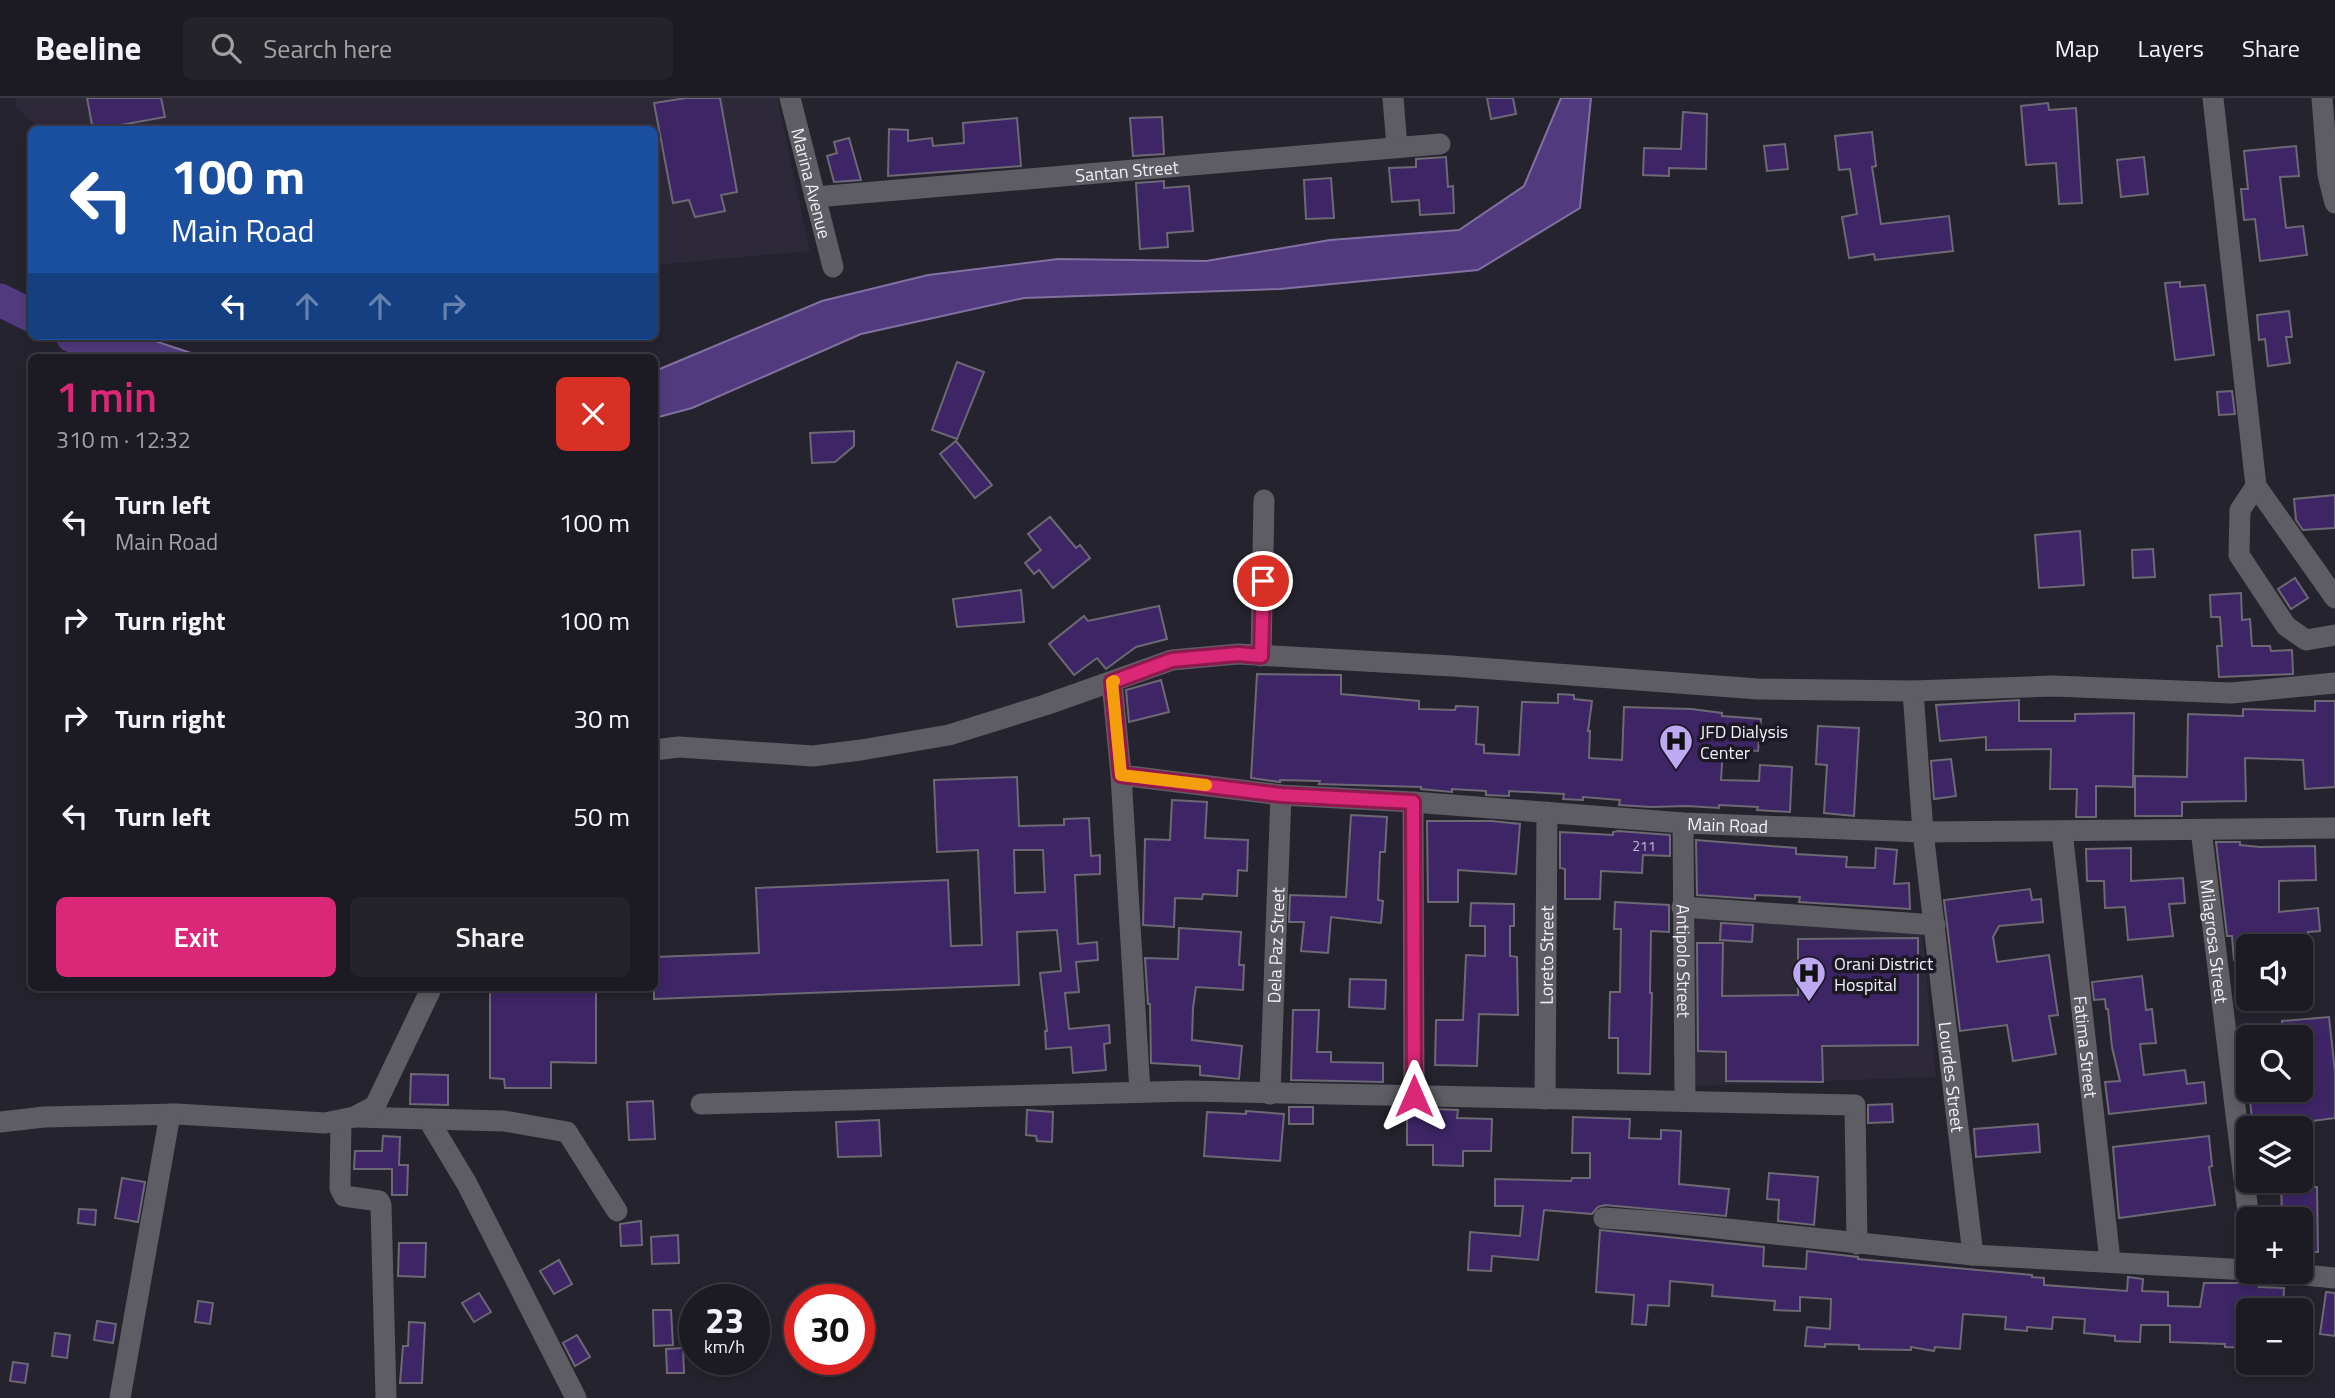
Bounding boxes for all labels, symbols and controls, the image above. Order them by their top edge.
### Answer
search box [183,17,673,80]
text: Beeline [35,23,141,73]
icon: search [207,29,245,67]
text: Search here [263,29,392,68]
text: Map [2055,30,2100,66]
text: Layers [2138,30,2204,66]
text: Share [2242,30,2300,66]
street label: Marina Avenue [785,125,839,242]
text: 100 m [171,138,305,213]
street label: Santan Street [1074,153,1180,188]
icon: left [56,154,147,245]
text: Main Road [171,206,314,254]
icon: left [215,287,253,325]
icon: ahead [288,287,326,325]
icon: ahead [361,287,399,325]
icon: right [434,287,472,325]
text: 1 min [56,364,157,428]
button: close [556,377,630,451]
text: 310 m · 12:32 [56,422,191,457]
text: Turn left [115,485,210,524]
icon: left [56,503,94,541]
text: 100 m [559,503,630,542]
text: Main Road [115,524,218,559]
pin [1233,551,1293,611]
icon: arrive [1244,562,1282,600]
icon: right [56,601,94,639]
text: Turn right [115,601,226,640]
text: 100 m [559,601,630,640]
icon: right [56,699,94,737]
text: Turn right [115,699,226,738]
text: 30 m [573,699,630,738]
place label: JFD Dialysis Center [1700,718,1788,766]
hospital icon: JFD Dialysis Center [1657,722,1695,771]
icon: left [56,797,94,835]
text: Turn left [115,797,210,836]
text: 50 m [573,797,630,836]
street label: Main Road [1687,810,1769,840]
house number: 211 [1632,835,1656,856]
street label: Milagrosa Street [2194,877,2236,1005]
street label: Dela Paz Street [1260,886,1291,1004]
button: Exit [56,897,336,977]
button: Share [350,897,630,977]
street label: Antipolo Street [1670,904,1698,1019]
street label: Loreto Street [1532,905,1560,1005]
map controls [2236,934,2313,1375]
button: sound [2236,934,2313,1011]
place label: Orani District Hospital [1834,950,1934,998]
hospital icon: Orani District Hospital [1790,954,1828,1003]
street label: Fatima Street [2067,994,2105,1100]
street label: Lourdes Street [1932,1020,1972,1134]
button: search [2236,1025,2313,1102]
position arrow [1377,1059,1451,1133]
button: layers [2236,1116,2313,1193]
button: + [2236,1207,2313,1284]
speed limit sign: 30 [784,1284,875,1375]
text: 23 [705,1293,744,1347]
button: − [2236,1298,2313,1375]
text: km/h [704,1333,745,1360]

